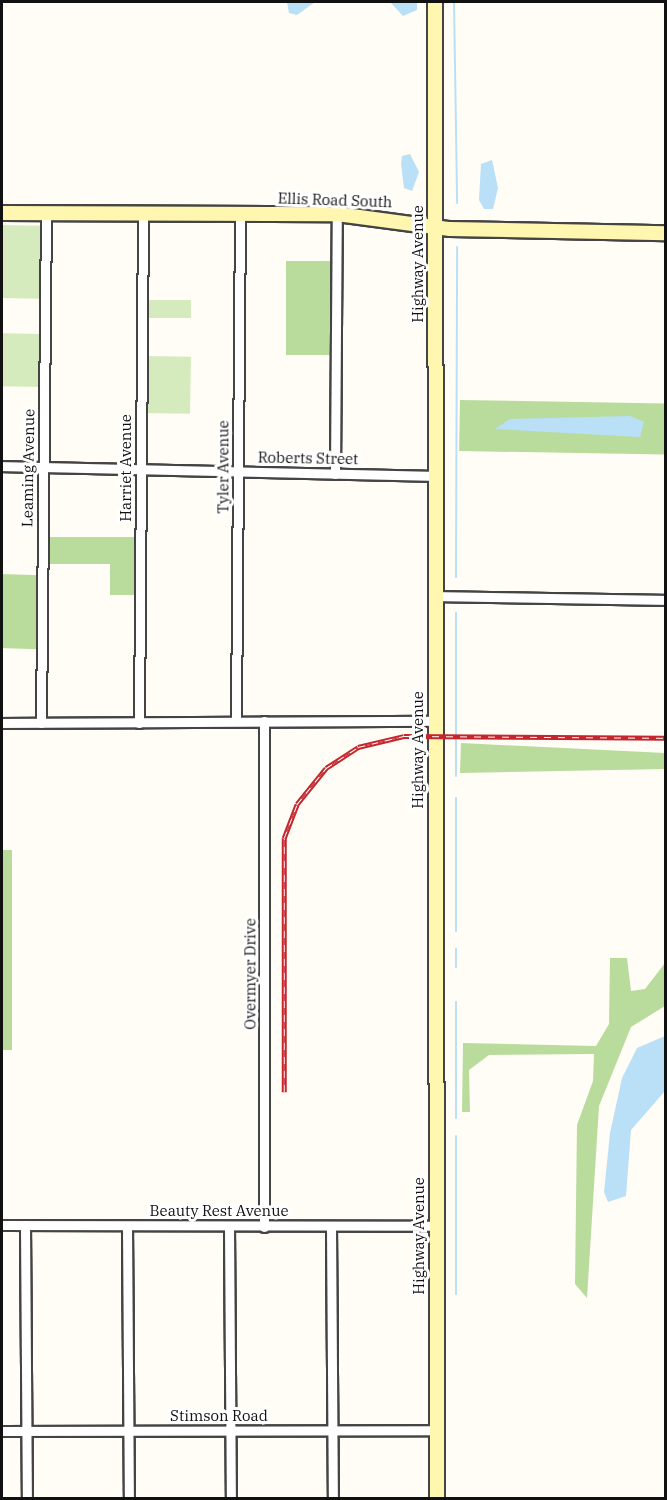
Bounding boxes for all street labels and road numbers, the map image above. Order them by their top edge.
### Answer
street label: Ellis Road South [277,189,393,211]
street label: Highway Avenue [409,205,427,323]
street label: Leaming Avenue [18,409,38,527]
street label: Harriet Avenue [117,414,135,522]
street label: Tyler Avenue [214,420,232,514]
street label: Roberts Street [258,448,358,468]
street label: Highway Avenue [409,691,427,809]
street label: Overmyer Drive [241,918,259,1030]
street label: Highway Avenue [410,1177,428,1295]
street label: Beauty Rest Avenue [149,1202,289,1220]
street label: Stimson Road [170,1407,268,1425]

